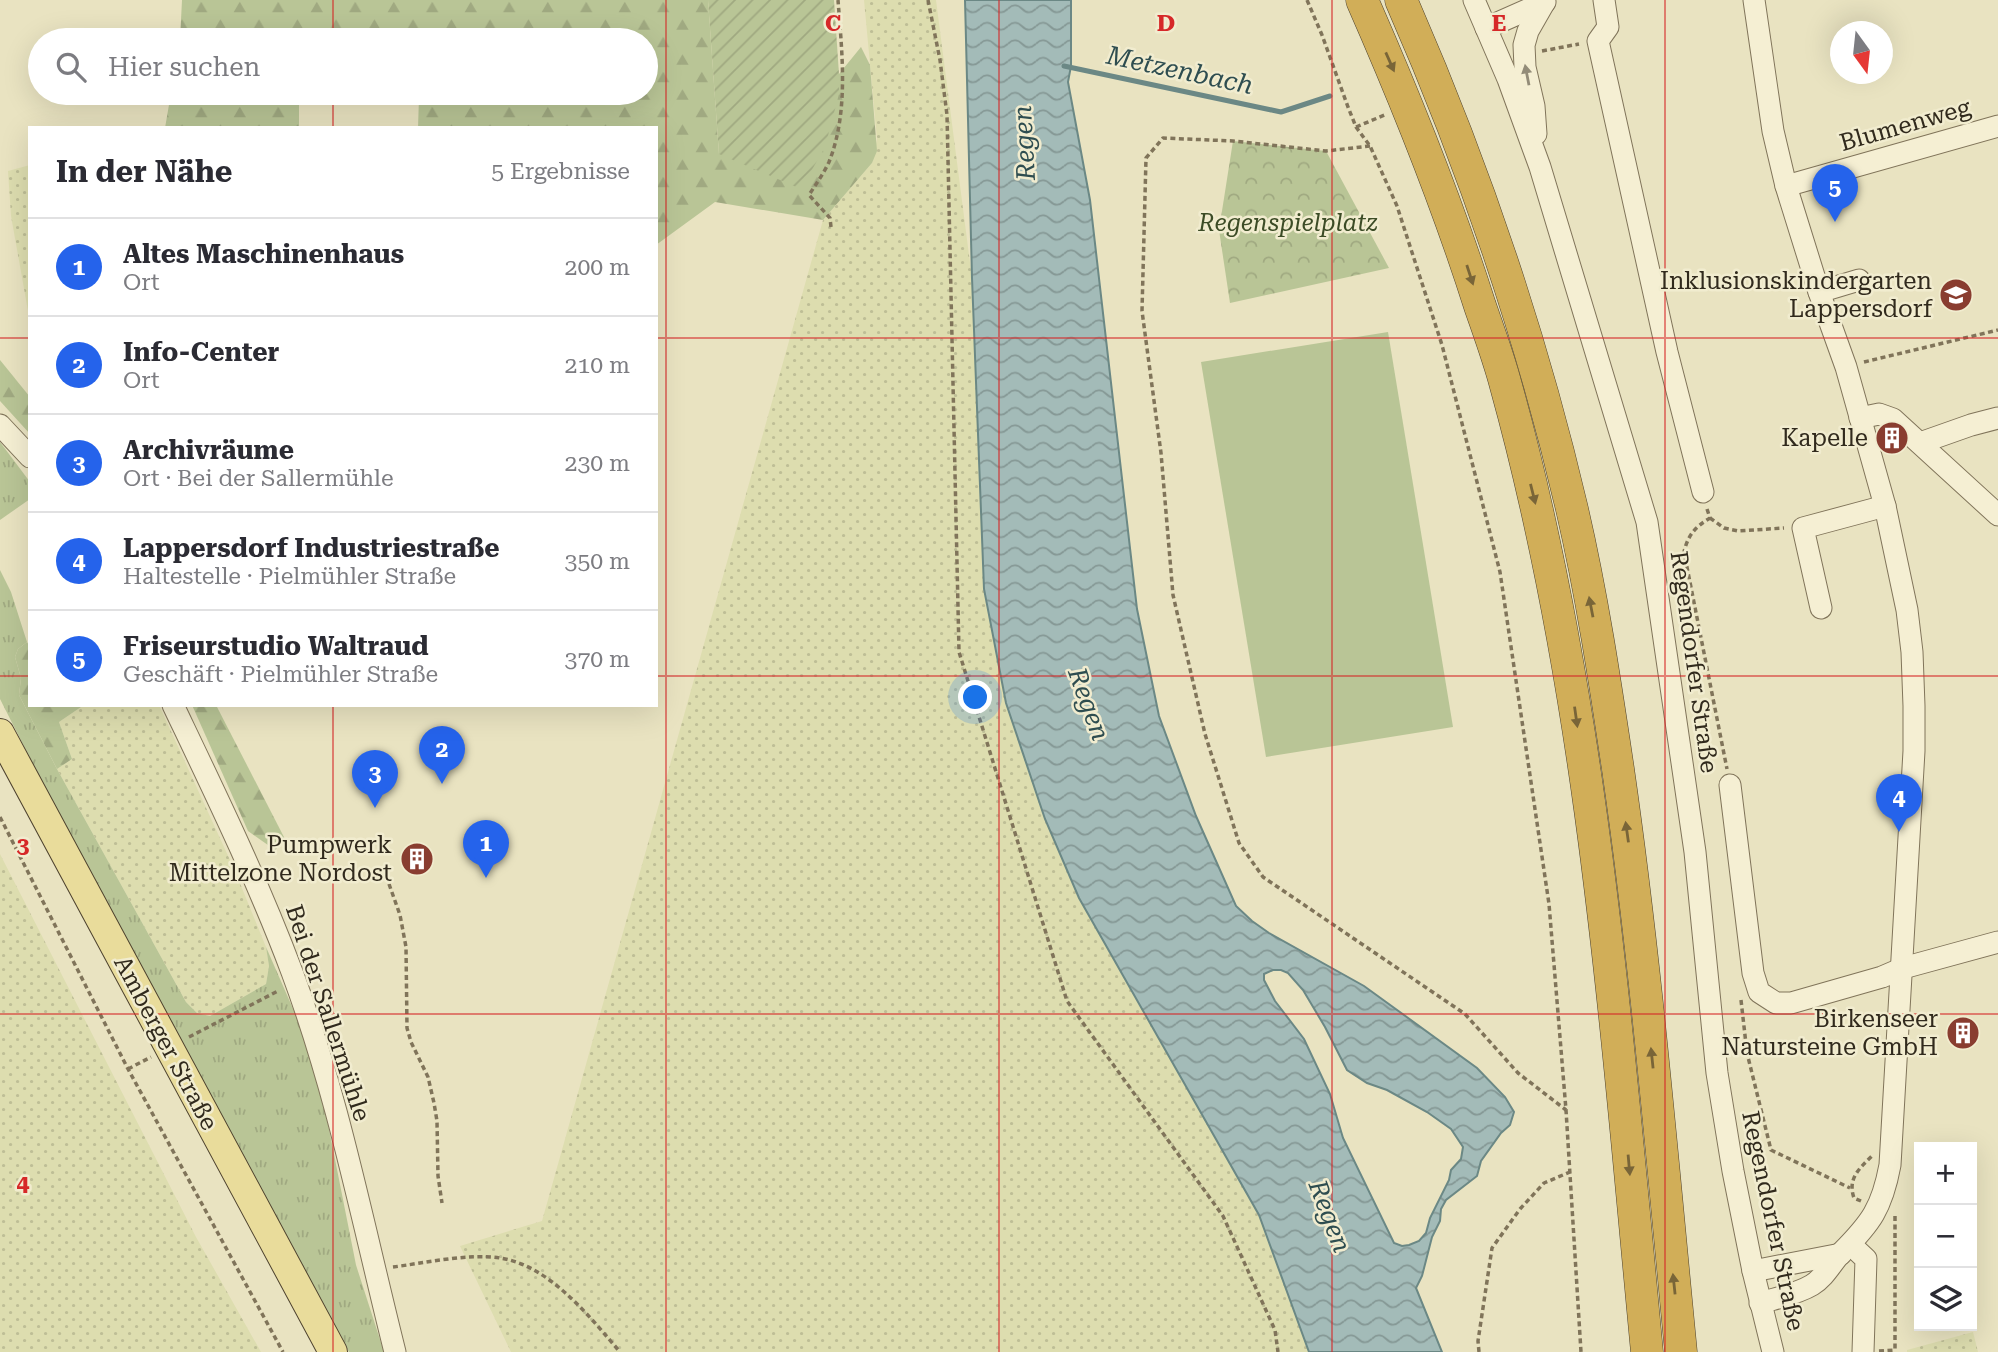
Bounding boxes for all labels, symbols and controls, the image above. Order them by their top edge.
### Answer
text: C [825,10,841,37]
text: D [1157,10,1175,37]
text: E [1492,10,1506,37]
north arrow [1830,21,1893,84]
search box [28,28,658,105]
water label: Metzenbach [1103,40,1256,100]
icon: search [52,48,90,86]
text: Hier suchen [108,52,260,82]
one-way arrow [1385,52,1396,73]
one-way arrow [1521,64,1532,86]
street label: Blumenweg [1836,93,1974,157]
water label: Regen [1007,105,1041,182]
text: In der Nähe [56,154,232,189]
text: 5 Ergebnisse [491,158,630,185]
pin: 5 [1812,164,1858,222]
park label: Regenspielplatz [1197,209,1378,237]
text: Altes Maschinenhaus [123,239,404,269]
text: 1 [73,254,85,281]
text: 200 m [565,254,630,281]
one-way arrow [1466,265,1476,286]
place label: Inklusionskindergarten Lappersdorf [1660,267,1933,323]
text: Ort [123,269,160,296]
school or university icon: Inklusionskindergarten Lappersdorf [1937,276,1975,314]
text: Info-Center [123,337,279,367]
text: 2 [73,352,85,379]
text: 210 m [565,352,630,379]
text: Ort [123,367,160,394]
building icon: Kapelle [1873,419,1911,457]
place label: Kapelle [1781,424,1868,452]
text: Archivräume [123,435,294,465]
text: 3 [73,450,85,477]
text: 230 m [565,450,630,477]
text: Ort · Bei der Sallermühle [123,465,394,492]
one-way arrow [1528,483,1539,505]
text: Lappersdorf Industriestraße [123,533,500,563]
text: 4 [73,548,85,575]
text: 350 m [565,548,630,575]
street label: Regendorfer Straße [1665,549,1723,775]
text: Haltestelle · Pielmühler Straße [123,563,456,590]
one-way arrow [1586,596,1597,618]
text: Friseurstudio Waltraud [123,631,429,661]
text: 5 [73,646,85,673]
text: 370 m [565,646,630,673]
text: Geschäft · Pielmühler Straße [123,661,438,688]
water label: Regen [1062,663,1116,744]
your location [958,680,992,714]
one-way arrow [1570,706,1581,728]
pin: 2 [419,726,465,784]
pin: 3 [352,750,398,808]
pin: 4 [1876,774,1922,832]
pin: 1 [463,820,509,878]
one-way arrow [1621,820,1632,842]
place label: Pumpwerk Mittelzone Nordost [169,831,392,887]
text: 3 [17,832,30,859]
building icon: Pumpwerk Mittelzone Nordost [398,840,436,878]
street label: Bei der Sallermühle [280,901,376,1125]
street label: Amberger Straße [108,951,224,1135]
place label: Birkenseer Natursteine GmbH [1721,1005,1938,1061]
building icon: Birkenseer Natursteine GmbH [1944,1014,1982,1052]
one-way arrow [1646,1046,1657,1068]
street label: Regendorfer Straße [1736,1109,1810,1333]
map controls [1914,1142,1977,1331]
button: + [1914,1142,1977,1205]
one-way arrow [1624,1154,1635,1176]
text: 4 [17,1170,30,1197]
water label: Regen [1302,1175,1357,1256]
button: − [1914,1205,1977,1268]
button: layers [1914,1268,1977,1331]
one-way arrow [1669,1273,1680,1295]

